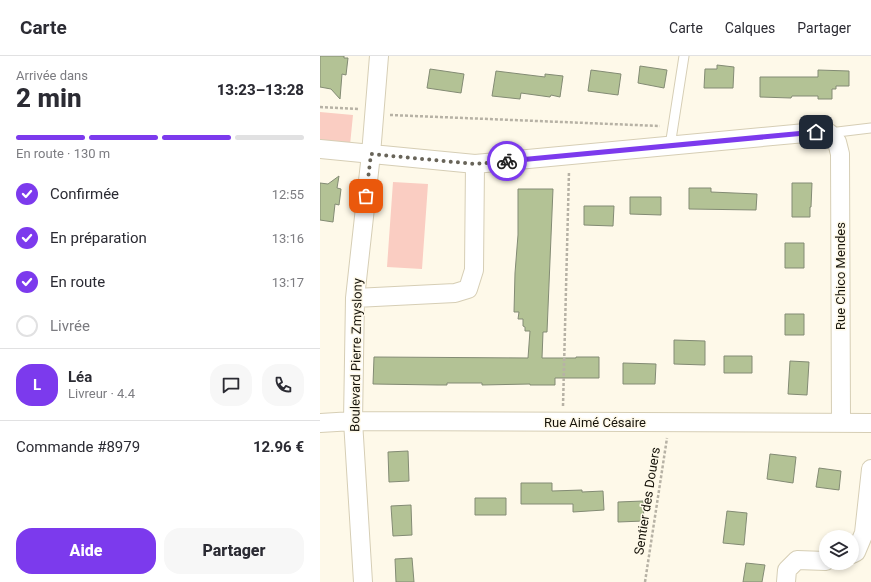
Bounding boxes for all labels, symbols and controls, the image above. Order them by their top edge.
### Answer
text: Carte [20,16,67,39]
text: Carte [669,20,703,36]
text: Calques [725,20,775,36]
text: Partager [797,20,851,36]
text: Arrivée dans [16,68,88,83]
text: 13:23–13:28 [217,81,304,99]
text: 2 min [16,83,82,113]
pin [799,115,833,149]
icon: home [805,121,827,143]
courier [487,141,527,181]
text: En route · 130 m [16,146,110,161]
icon: bike [496,150,518,172]
pin [349,179,383,213]
icon: check [16,183,38,205]
text: Confirmée [50,185,119,203]
icon: bag [355,185,377,207]
text: 12:55 [272,187,304,202]
street label: Rue Chico Mendes [833,222,848,330]
icon: check [16,227,38,249]
text: En préparation [50,229,147,247]
text: 13:16 [272,231,304,246]
icon: check [16,271,38,293]
text: En route [50,273,105,291]
text: 13:17 [272,275,304,290]
street label: Boulevard Pierre Zmyslony [347,278,365,432]
text: Livrée [50,317,90,335]
button: chat [210,364,252,406]
button: phone [262,364,304,406]
text: Léa [68,368,92,386]
text: L [33,376,41,394]
text: Livreur · 4.4 [68,386,135,401]
street label: Rue Aimé Césaire [544,415,646,430]
text: Commande #8979 [16,438,140,456]
text: 12.96 € [253,438,304,456]
street label: Sentier des Douers [631,446,663,556]
button: Aide [16,528,156,574]
button: Partager [164,528,304,574]
map controls [819,530,859,570]
button: layers [819,530,859,570]

